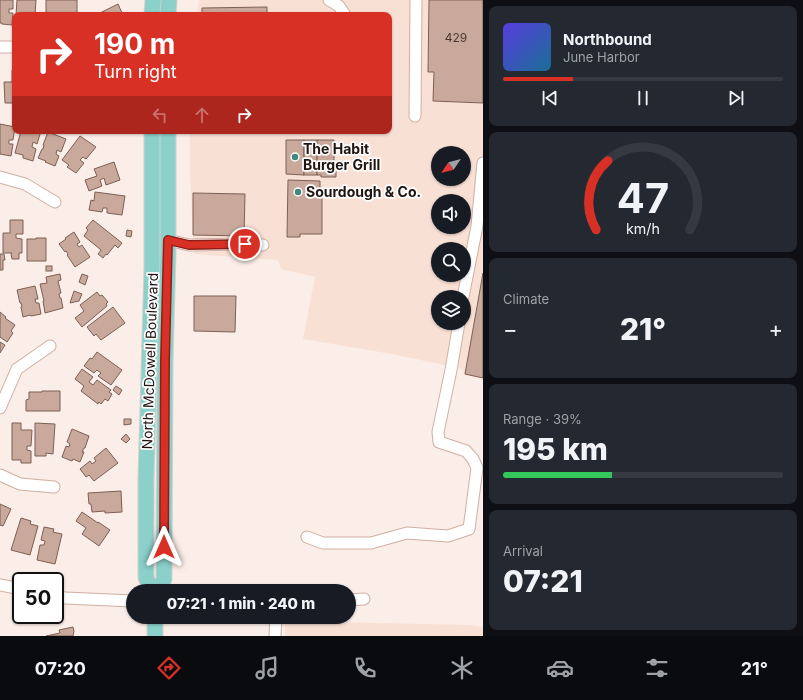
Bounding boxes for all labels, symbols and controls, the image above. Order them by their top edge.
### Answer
text: 190 m [94,27,175,61]
icon: right [28,28,80,80]
house number: 429 [445,30,467,45]
text: Northbound [563,30,652,49]
text: June Harbor [563,49,640,65]
text: Turn right [94,61,177,82]
icon: previous [539,87,561,109]
icon: pause [632,87,654,109]
icon: next [725,87,747,109]
icon: left [149,104,171,126]
icon: ahead [191,104,213,126]
icon: right [233,104,255,126]
place label: The Habit Burger Grill [303,140,380,173]
north arrow [431,146,471,186]
map controls [431,146,471,330]
marker: The Habit Burger Grill [290,152,300,162]
text: 47 [617,173,669,223]
place label: Sourdough & Co. [306,183,421,200]
marker: Sourdough & Co. [293,187,303,197]
button: sound [431,194,471,234]
text: km/h [626,220,660,237]
pin [228,227,262,261]
icon: arrive [234,233,256,255]
button: search [431,242,471,282]
street label: North McDowell Boulevard [138,272,161,450]
button: layers [431,290,471,330]
text: Climate [503,291,549,307]
text: 21° [620,311,666,347]
text: − [503,316,518,342]
text: + [768,316,783,342]
text: Range · 39% [503,411,582,427]
text: 195 km [503,431,608,467]
position arrow [143,526,185,568]
text: Arrival [503,543,543,559]
text: 07:21 [503,563,583,599]
speed limit sign: 50 [12,572,64,624]
text: 07:21 · 1 min · 240 m [167,594,315,613]
icon: directions [155,654,183,682]
icon: music [253,654,281,682]
icon: phone [351,654,379,682]
icon: climate [448,654,476,682]
icon: car [546,654,574,682]
icon: filters [643,654,671,682]
text: 07:20 [35,658,86,679]
text: 21° [741,658,768,679]

